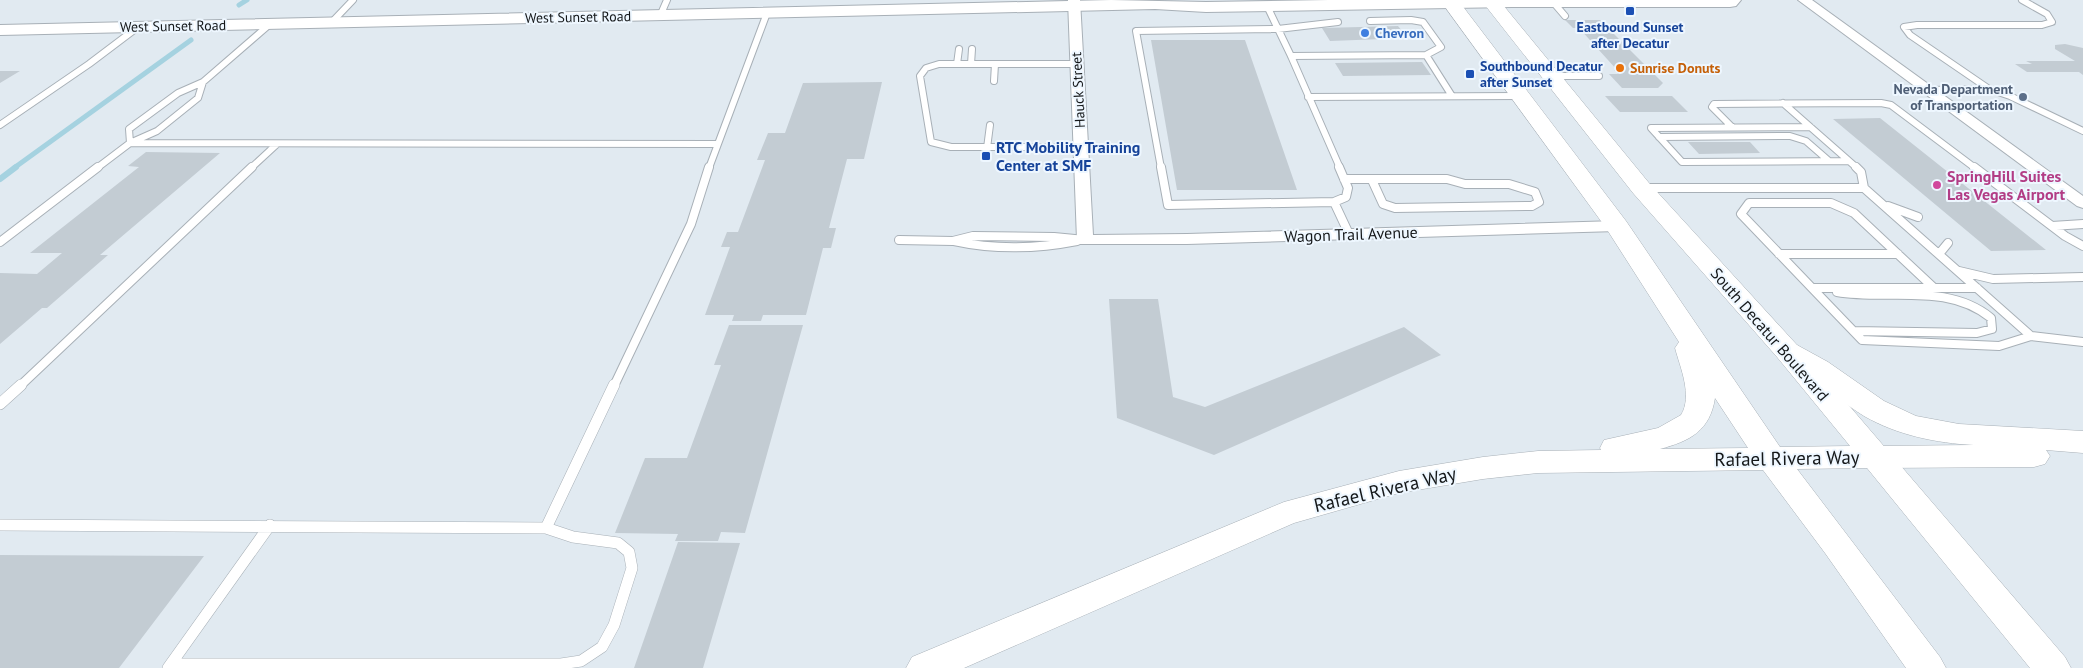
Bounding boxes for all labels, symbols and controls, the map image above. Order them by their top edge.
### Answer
marker: Eastbound Sunset after Decatur [1624,5,1636,17]
street label: West Sunset Road [525,7,631,27]
street label: West Sunset Road [120,16,226,36]
place label: Eastbound Sunset after Decatur [1577,18,1684,52]
place label: Chevron [1375,24,1424,42]
marker: Chevron [1359,27,1371,39]
street label: Hauck Street [1067,51,1089,128]
place label: Southbound Decatur after Sunset [1480,57,1603,91]
place label: Sunrise Donuts [1630,59,1720,77]
marker: Sunrise Donuts [1614,62,1626,74]
marker: Southbound Decatur after Sunset [1464,68,1476,80]
place label: Nevada Department of Transportation [1893,80,2013,114]
marker: Nevada Department of Transportation [2017,91,2029,103]
place label: RTC Mobility Training Center at SMF [996,137,1140,175]
marker: RTC Mobility Training Center at SMF [980,150,992,162]
place label: SpringHill Suites Las Vegas Airport [1947,166,2066,204]
marker: SpringHill Suites Las Vegas Airport [1931,179,1943,191]
street label: Wagon Trail Avenue [1284,222,1418,246]
street label: South Decatur Boulevard [1707,263,1833,405]
street label: Rafael Rivera Way [1714,445,1860,471]
street label: Rafael Rivera Way [1312,461,1459,517]

